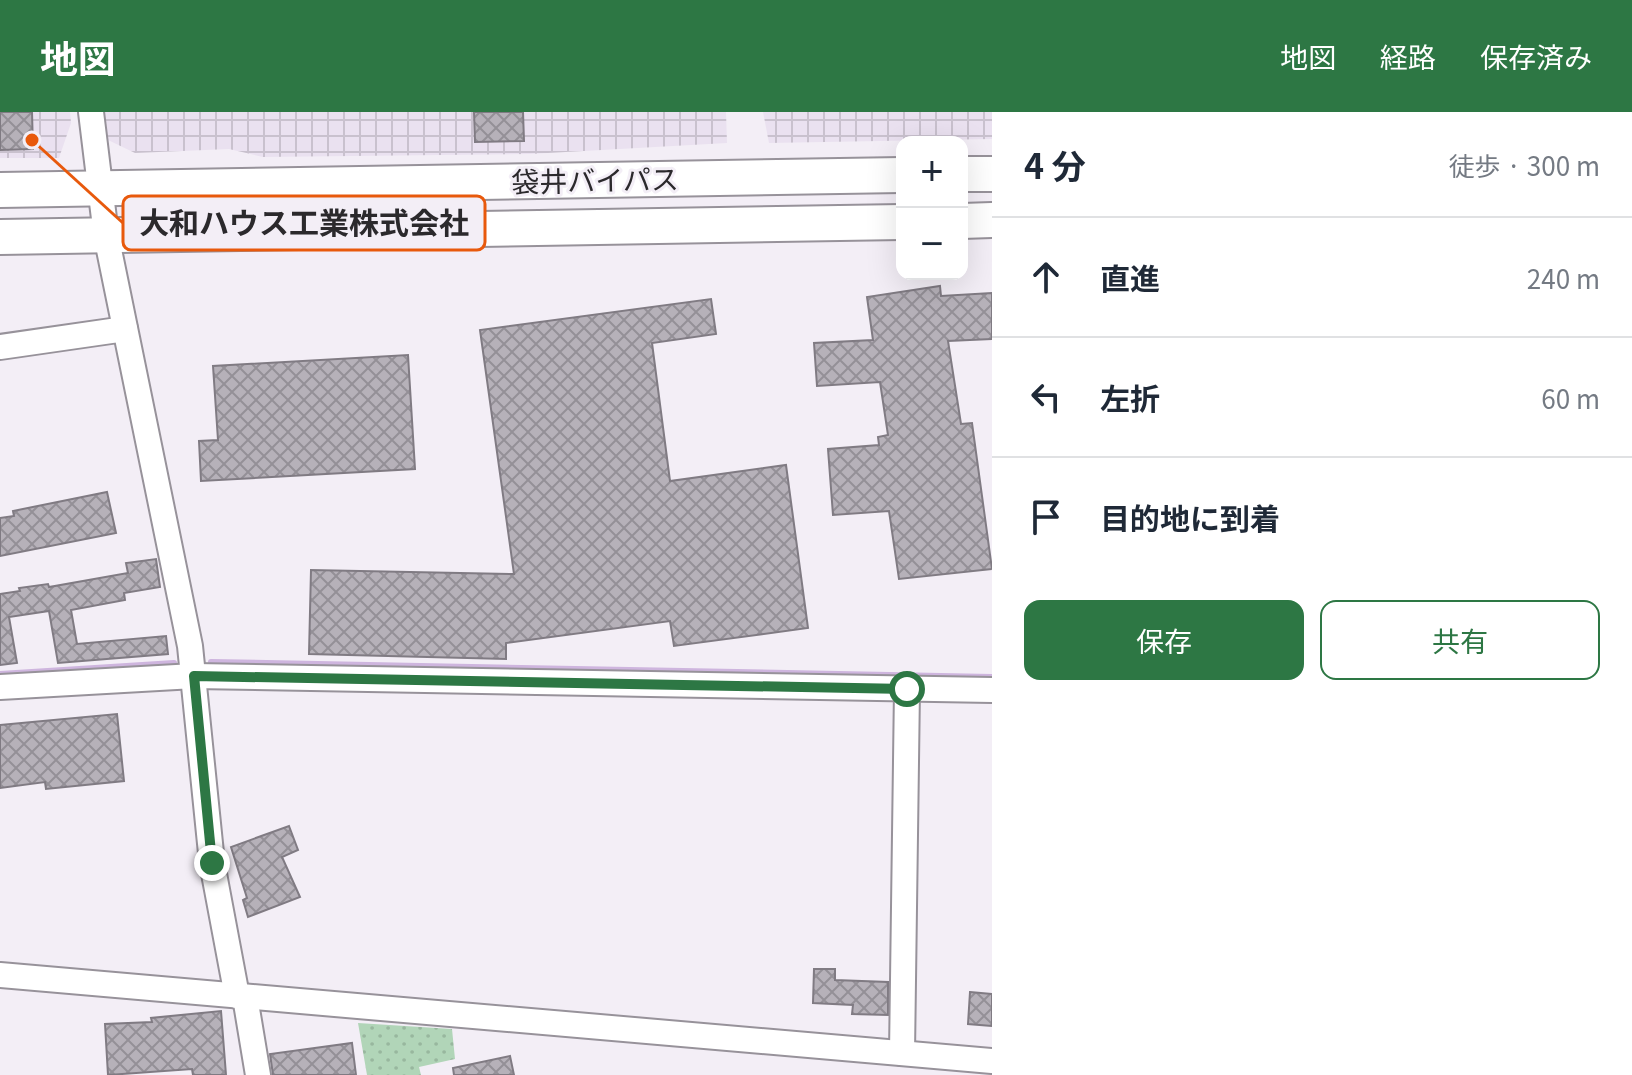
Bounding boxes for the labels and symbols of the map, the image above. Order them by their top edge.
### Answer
street label: 袋井バイパス [511,158,679,200]
callout: 大和ハウス工業株式会社 [123,196,485,250]
text: 大和ハウス工業株式会社 [139,199,469,243]
route start [889,671,925,707]
route end [194,845,230,881]

